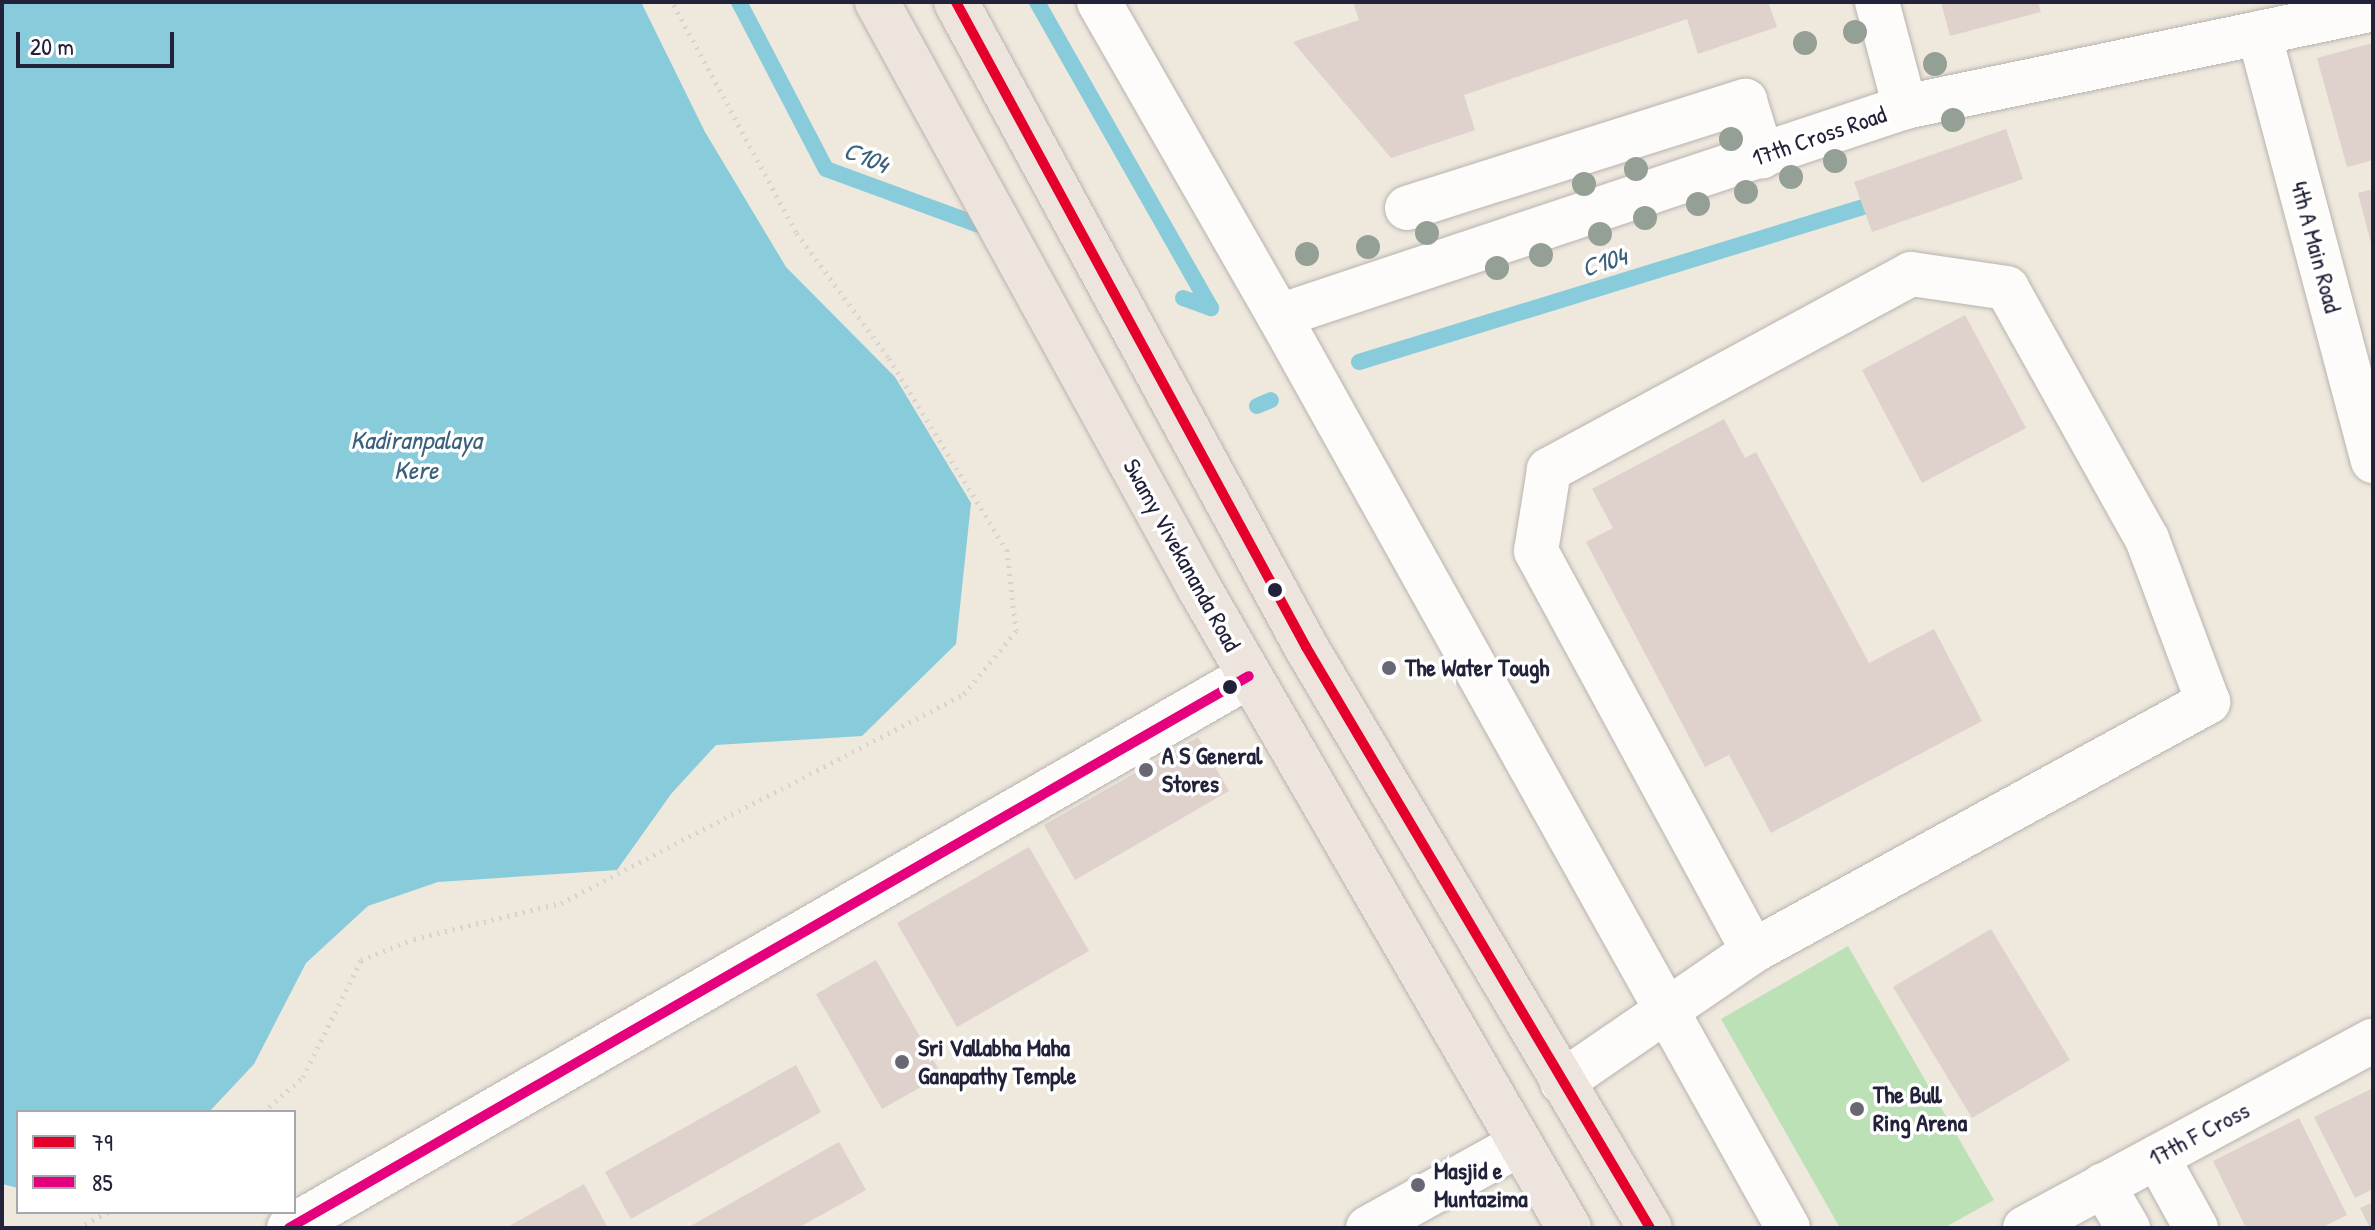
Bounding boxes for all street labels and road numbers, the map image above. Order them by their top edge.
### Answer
street label: 17th Cross Road [1748,100,1890,172]
street label: 4th A Main Road [2285,178,2347,316]
street label: Swamy Vivekananda Road [1117,454,1247,656]
street label: 17th F Cross [2144,1096,2254,1172]

